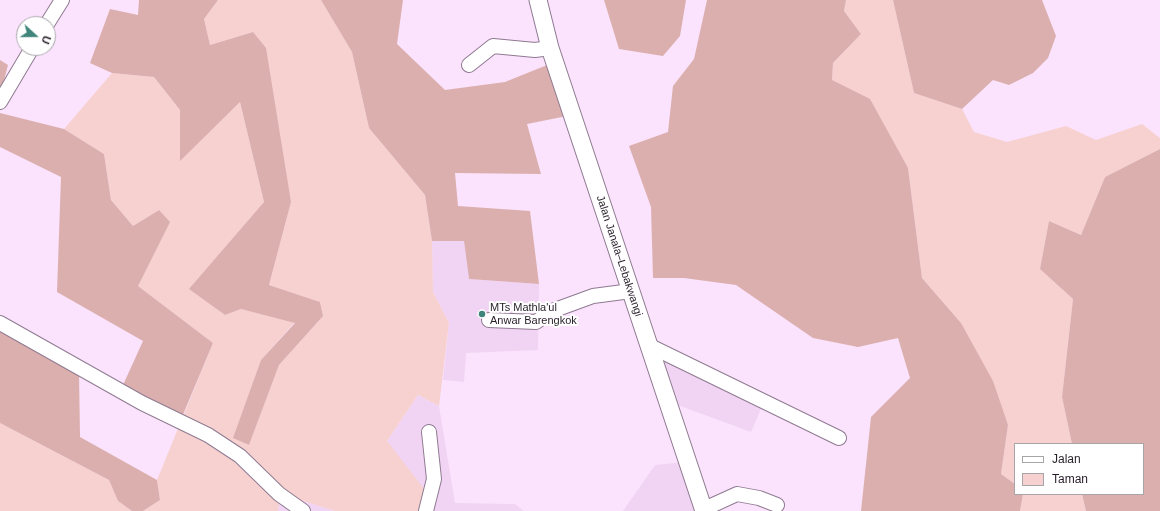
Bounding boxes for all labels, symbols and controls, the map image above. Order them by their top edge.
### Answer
north arrow [16,16,56,56]
text: U [39,34,53,46]
street label: Jalan Janala–Lebakwangi [593,194,645,318]
place label: MTs Mathla'ul Anwar Barengkok [490,301,577,327]
marker: MTs Mathla'ul Anwar Barengkok [477,309,487,319]
legend [1014,443,1144,495]
text: Jalan [1052,452,1081,466]
text: Taman [1052,472,1088,486]

